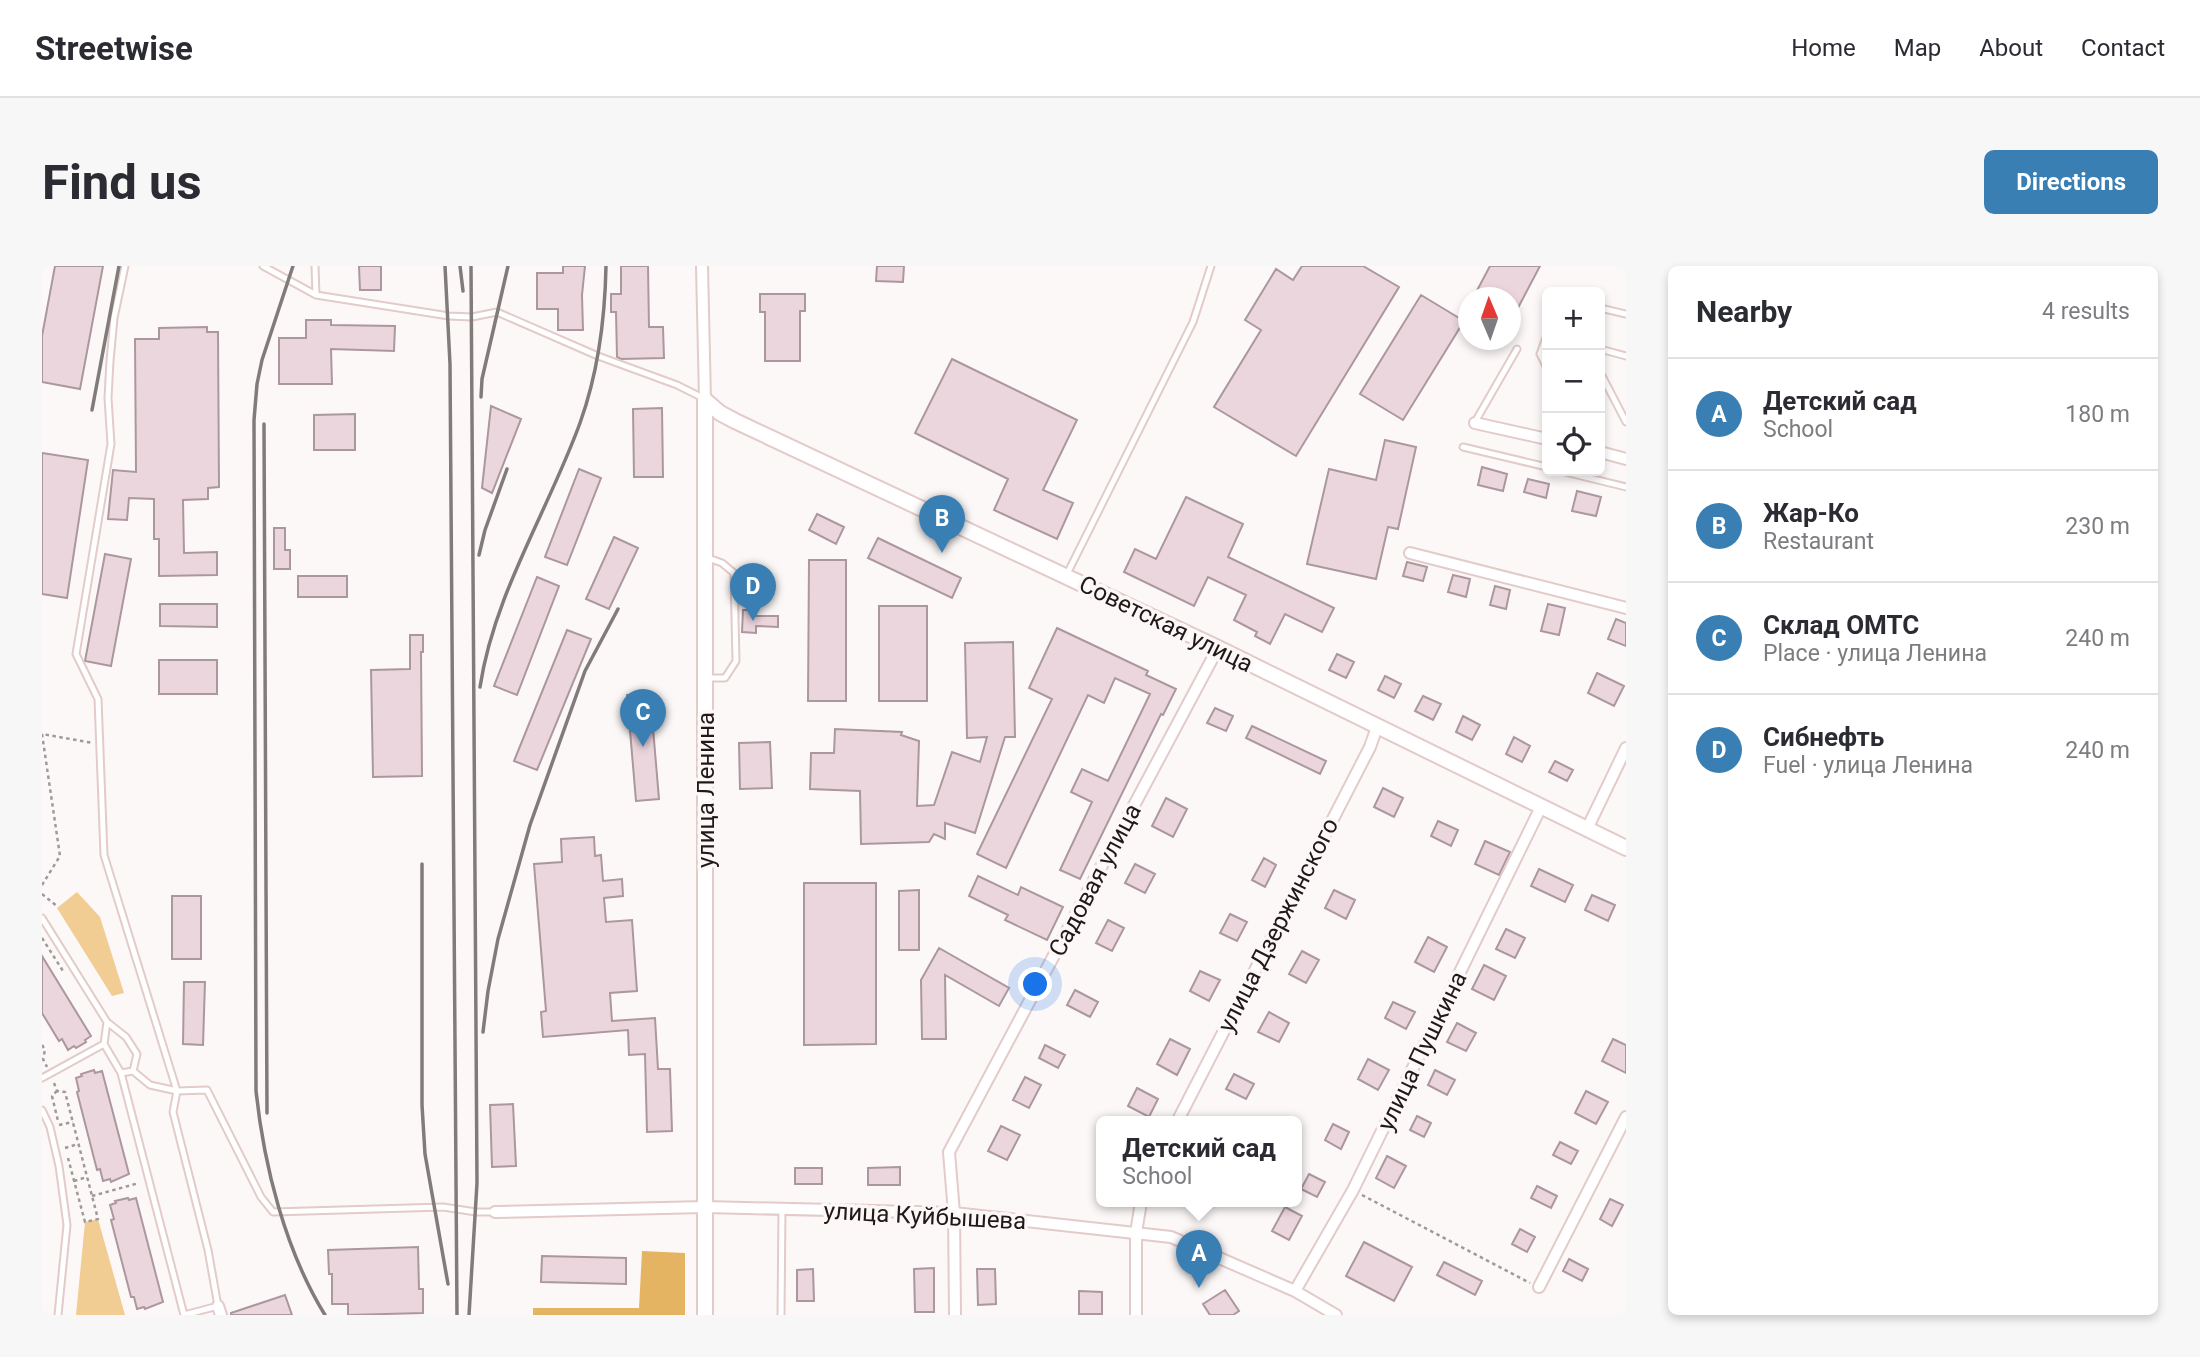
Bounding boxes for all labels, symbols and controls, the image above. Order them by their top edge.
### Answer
text: Streetwise [35,29,193,68]
text: Home [1791,34,1856,62]
text: Map [1894,34,1941,62]
text: About [1979,34,2043,62]
text: Contact [2081,34,2165,62]
button: Directions [1984,150,2158,214]
text: Find us [42,154,202,211]
north arrow [1458,287,1521,350]
map controls [1542,287,1605,476]
button: + [1542,287,1605,350]
text: Nearby [1696,294,1792,329]
text: 4 results [2042,298,2130,325]
button: − [1542,350,1605,413]
text: Детский сад [1763,386,1917,416]
text: A [1711,401,1727,428]
text: 180 m [2065,401,2130,428]
button: locate [1542,413,1605,476]
text: School [1763,416,1833,443]
pin: B [919,495,965,553]
text: Жар-Ко [1763,498,1859,528]
text: B [1712,513,1726,540]
text: 230 m [2065,513,2130,540]
text: Restaurant [1763,528,1874,555]
pin: D [730,563,776,621]
street label: Советская улица [1075,570,1257,678]
text: Склад ОМТС [1763,610,1919,640]
text: C [1711,625,1727,652]
text: 240 m [2065,625,2130,652]
text: Place · улица Ленина [1763,640,1987,667]
pin: C [620,689,666,747]
street label: улица Ленина [692,712,720,868]
text: Сибнефть [1763,722,1884,752]
text: D [1712,737,1726,764]
text: 240 m [2065,737,2130,764]
text: Fuel · улица Ленина [1763,752,1973,779]
street label: Садовая улица [1043,799,1147,961]
street label: улица Дзержинского [1212,813,1344,1037]
your location [1018,967,1052,1001]
street label: улица Пушкина [1371,967,1473,1135]
popup [1096,1116,1302,1207]
text: Детский сад [1122,1133,1276,1163]
text: School [1122,1163,1192,1190]
street label: улица Куйбышева [823,1197,1027,1235]
pin: A [1176,1230,1222,1288]

